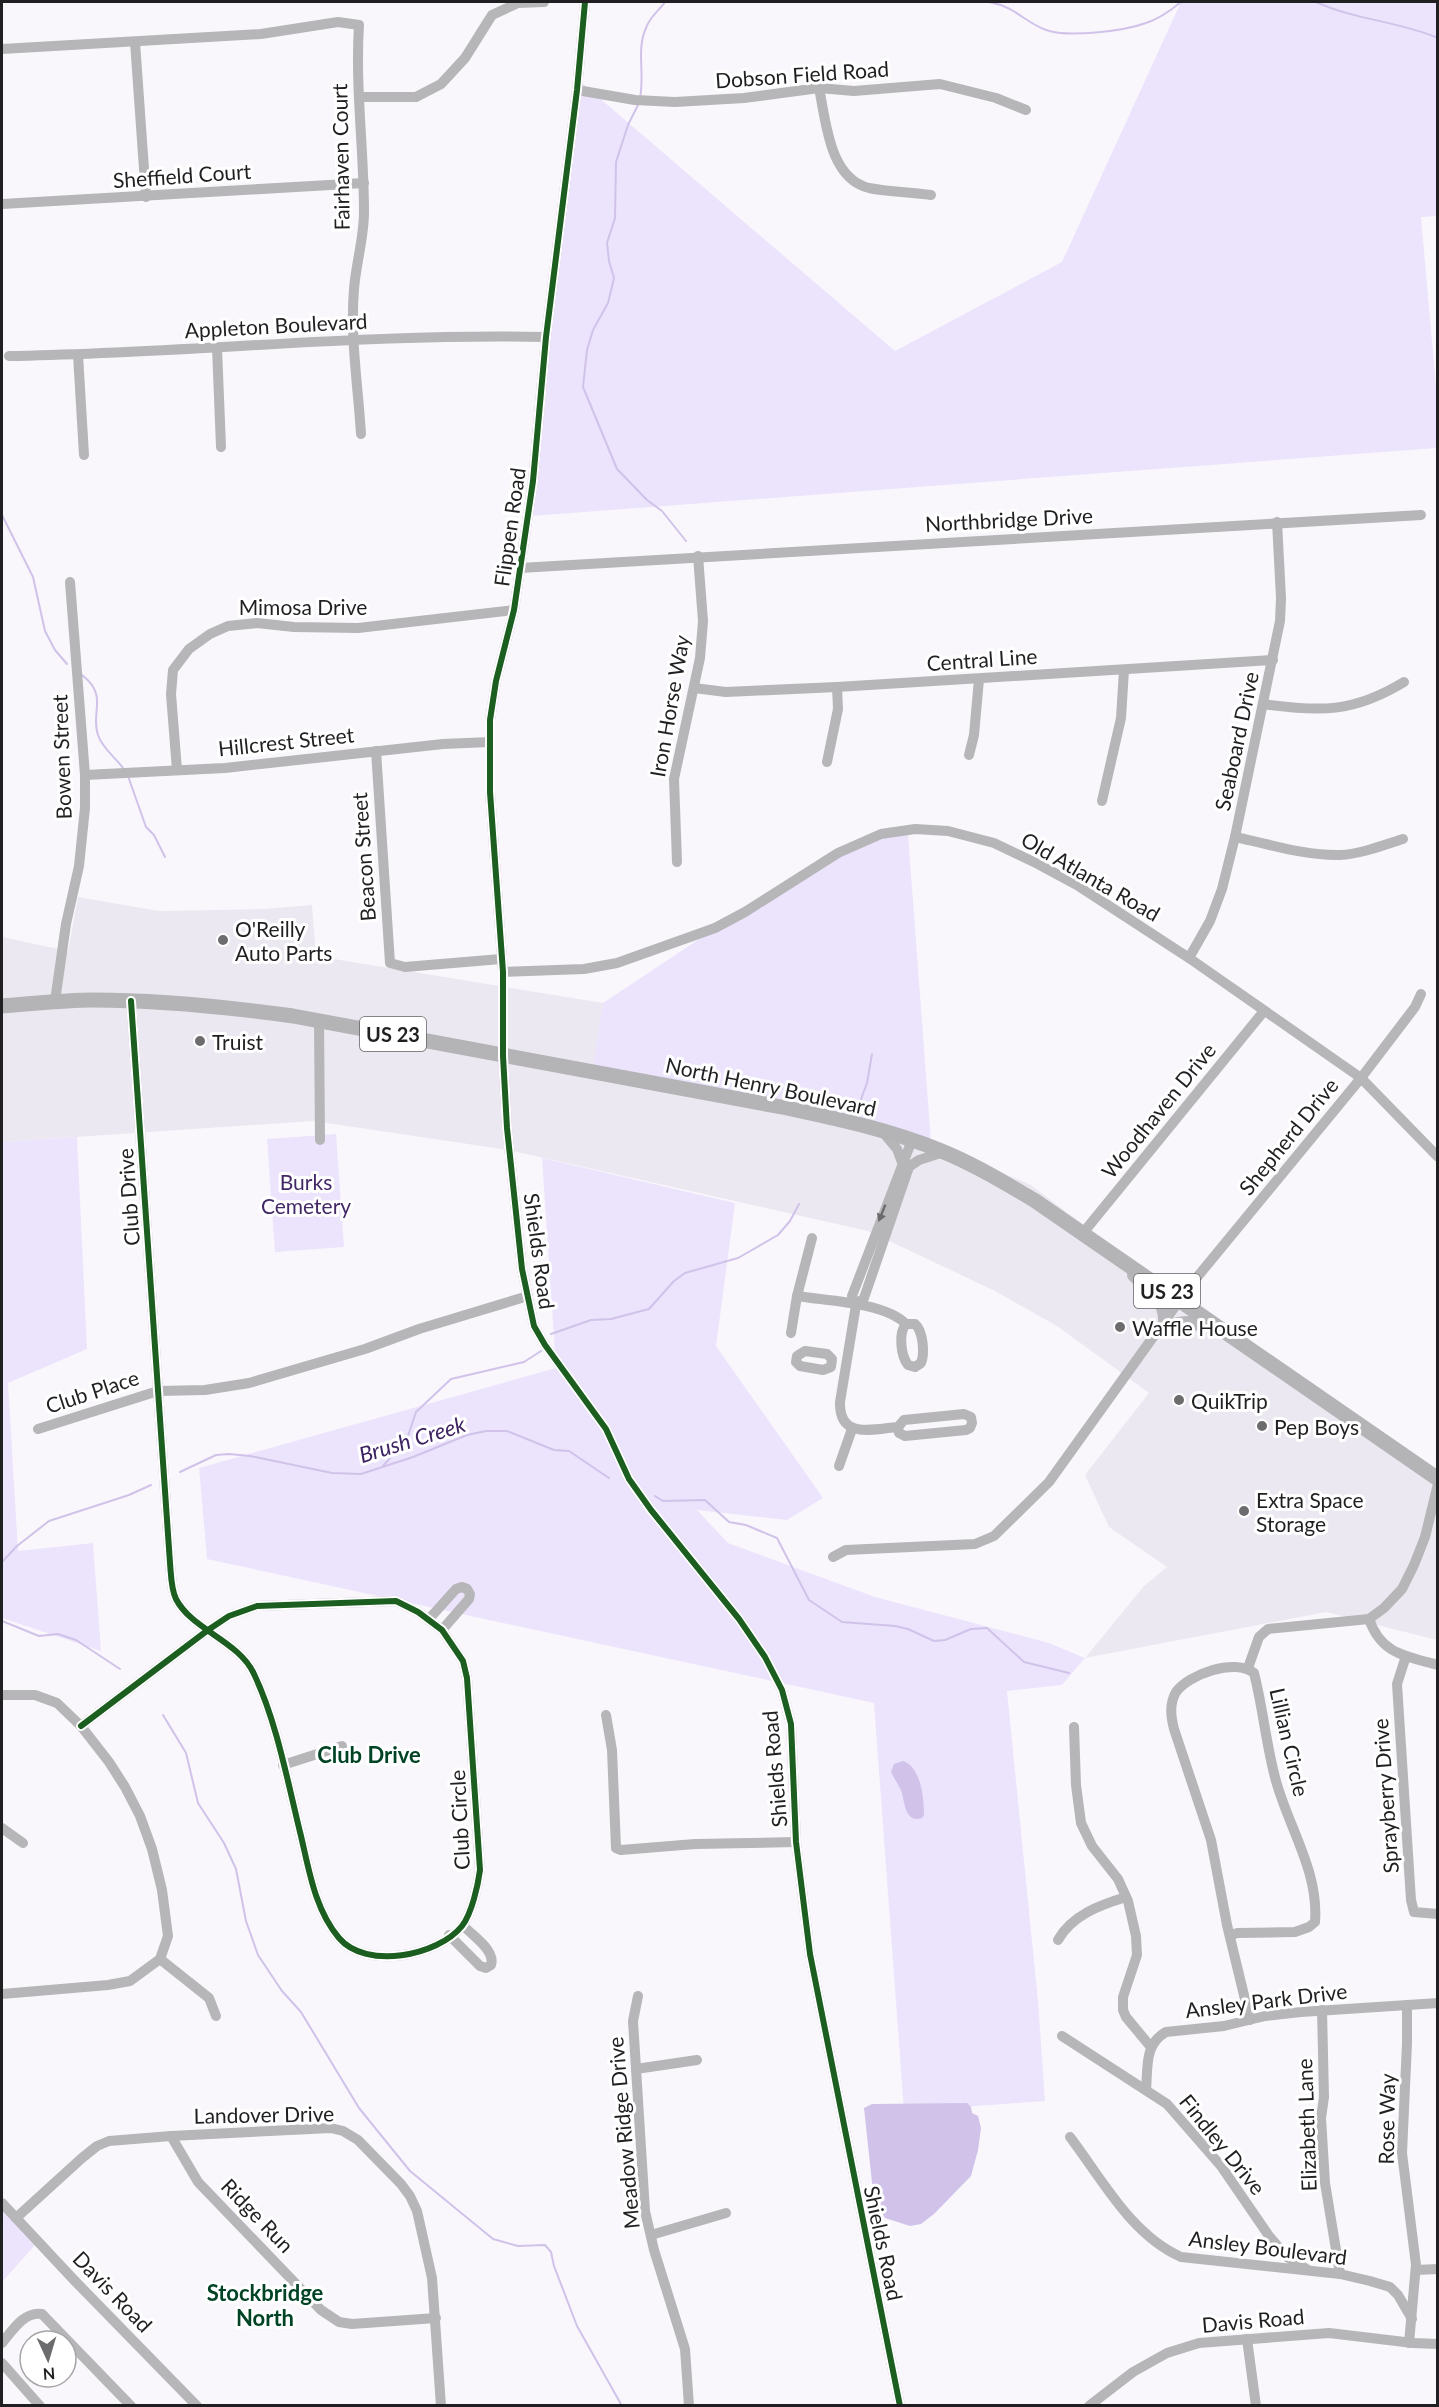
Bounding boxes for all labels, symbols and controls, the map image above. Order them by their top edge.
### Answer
street label: Dobson Field Road [714,55,890,93]
street label: Fairhaven Court [326,83,354,231]
street label: Sheffield Court [112,158,252,192]
street label: Appleton Boulevard [184,308,368,342]
street label: Flippen Road [488,466,530,588]
street label: Northbridge Drive [924,502,1094,536]
street label: Mimosa Drive [239,594,367,619]
street label: Iron Horse Way [644,633,694,779]
street label: Central Line [926,643,1038,675]
street label: Seaboard Drive [1209,669,1263,813]
street label: Bowen Street [46,694,76,820]
street label: Hillcrest Street [217,721,356,761]
street label: Beacon Street [346,791,380,922]
street label: Old Atlanta Road [1017,826,1165,926]
place label: O'Reilly Auto Parts [235,916,332,965]
marker: O'Reilly Auto Parts [216,933,230,947]
road number: US 23 [360,1017,426,1051]
place label: Truist [212,1029,264,1054]
marker: Truist [193,1034,207,1048]
street label: Woodhaven Drive [1096,1037,1220,1183]
street label: North Henry Boulevard [663,1051,879,1121]
street label: Shepherd Drive [1233,1073,1343,1199]
street label: Club Drive [112,1147,144,1247]
park label: Burks Cemetery [261,1169,351,1218]
street label: Shields Road [519,1191,561,1311]
one-way arrow [877,1205,887,1223]
road number: US 23 [1134,1274,1200,1308]
place label: Waffle House [1132,1315,1258,1340]
marker: Waffle House [1113,1320,1127,1334]
street label: Club Place [42,1364,142,1418]
place label: QuikTrip [1191,1388,1268,1413]
marker: QuikTrip [1172,1393,1186,1407]
water label: Brush Creek [355,1410,469,1468]
place label: Pep Boys [1274,1414,1359,1439]
marker: Pep Boys [1255,1419,1269,1433]
place label: Extra Space Storage [1256,1487,1364,1536]
marker: Extra Space Storage [1237,1504,1251,1518]
street label: Lillian Circle [1265,1685,1315,1799]
street label: Shields Road [756,1710,792,1828]
street label: Sprayberry Drive [1367,1718,1403,1874]
district label: Club Drive [317,1741,421,1768]
street label: Club Circle [444,1769,474,1871]
street label: Ansley Park Drive [1184,1978,1348,2022]
street label: Meadow Ridge Drive [602,2036,644,2230]
street label: Elizabeth Lane [1291,2058,1321,2192]
street label: Rose Way [1373,2073,1399,2165]
street label: Findley Drive [1175,2089,1271,2199]
street label: Landover Drive [193,2100,335,2128]
street label: Ridge Run [217,2173,299,2257]
street label: Shields Road [860,2183,908,2303]
street label: Ansley Boulevard [1187,2225,1349,2269]
street label: Davis Road [68,2245,158,2337]
district label: Stockbridge North [207,2279,324,2331]
street label: Davis Road [1201,2303,1305,2337]
north arrow [18,2329,78,2389]
text: N [42,2365,56,2384]

